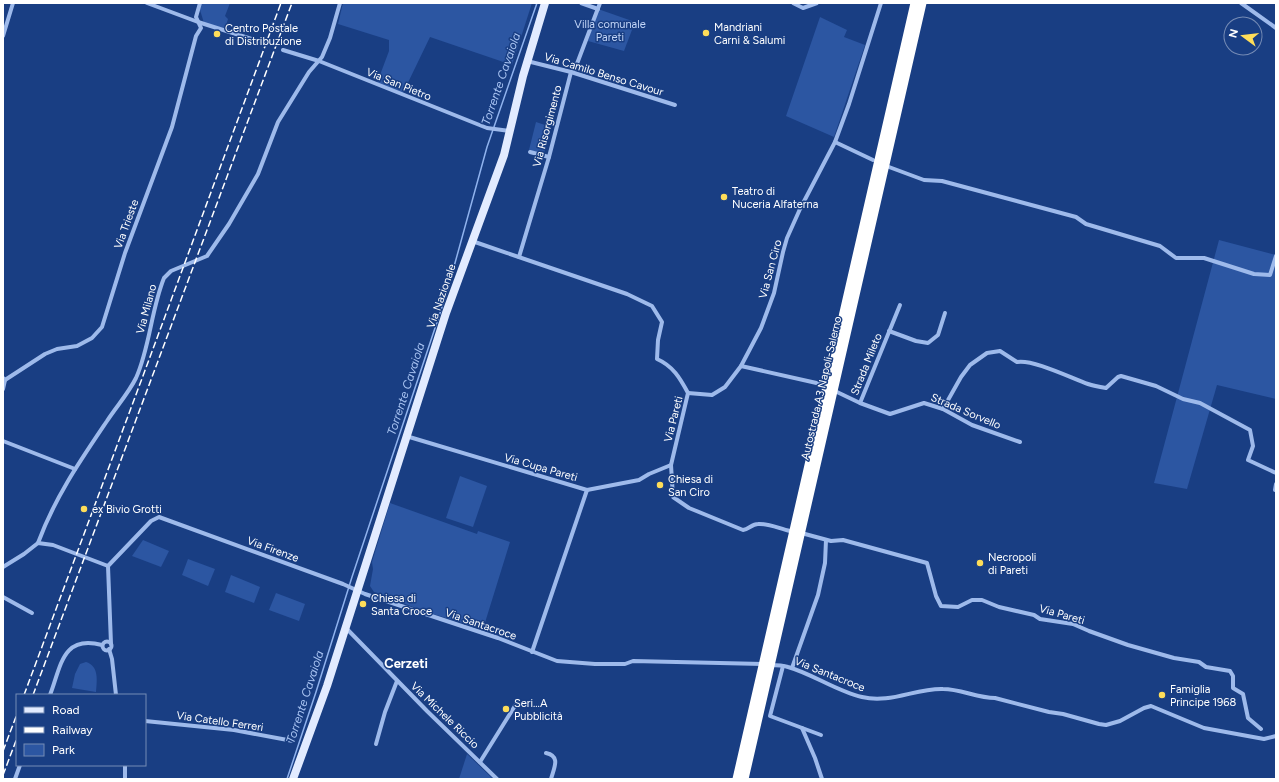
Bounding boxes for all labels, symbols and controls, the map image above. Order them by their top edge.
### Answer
north arrow [1223,16,1263,56]
park label: Villa comunale Pareti [574,18,646,44]
place label: Mandriani Carni & Salumi [714,21,785,47]
place label: Centro Postale di Distribuzione [225,22,301,48]
marker: Mandriani Carni & Salumi [701,28,711,38]
text: N [1226,28,1241,39]
marker: Centro Postale di Distribuzione [212,29,222,39]
water label: Torrente Cavaiola [479,31,523,127]
street label: Via Camilo Benso Cavour [543,50,665,99]
street label: Via San Pietro [364,66,433,103]
street label: Via Risorgimento [530,84,565,168]
place label: Teatro di Nuceria Alfaterna [732,185,818,211]
marker: Teatro di Nuceria Alfaterna [719,192,729,202]
street label: Via Trieste [112,198,141,251]
street label: Via San Ciro [756,238,785,300]
street label: Via Nazionale [424,262,459,330]
street label: Via Milano [134,283,159,335]
street label: Autostrada A3 Napoli-Salerno [799,315,844,461]
street label: Strada Mileto [848,331,885,397]
water label: Torrente Cavaiola [384,341,428,437]
street label: Strada Sorvello [929,391,1003,432]
street label: Via Pareti [662,395,685,443]
street label: Via Cupa Pareti [503,451,579,484]
place label: Chiesa di San Ciro [668,473,713,499]
marker: Chiesa di San Ciro [655,480,665,490]
place label: ex Bivio Grotti [92,503,162,516]
marker: ex Bivio Grotti [79,504,89,514]
street label: Via Firenze [245,534,301,565]
place label: Necropoli di Pareti [988,551,1036,577]
marker: Necropoli di Pareti [975,558,985,568]
place label: Chiesa di Santa Croce [371,592,432,618]
marker: Chiesa di Santa Croce [358,599,368,609]
street label: Via Pareti [1038,602,1086,627]
street label: Via Santacroce [443,606,518,643]
water label: Torrente Cavaiola [283,649,327,745]
street label: Via Santacroce [793,654,867,694]
district label: Cerzeti [384,656,428,671]
street label: Via Michele Riccio [408,679,481,751]
place label: Famiglia Principe 1968 [1170,683,1236,709]
marker: Famiglia Principe 1968 [1157,690,1167,700]
legend [16,694,146,766]
place label: Seri...A Pubblicità [514,697,563,723]
text: Road [52,703,80,717]
marker: Seri...A Pubblicità [501,704,511,714]
street label: Via Catello Ferreri [176,709,264,734]
text: Railway [52,723,93,737]
text: Park [52,743,75,757]

